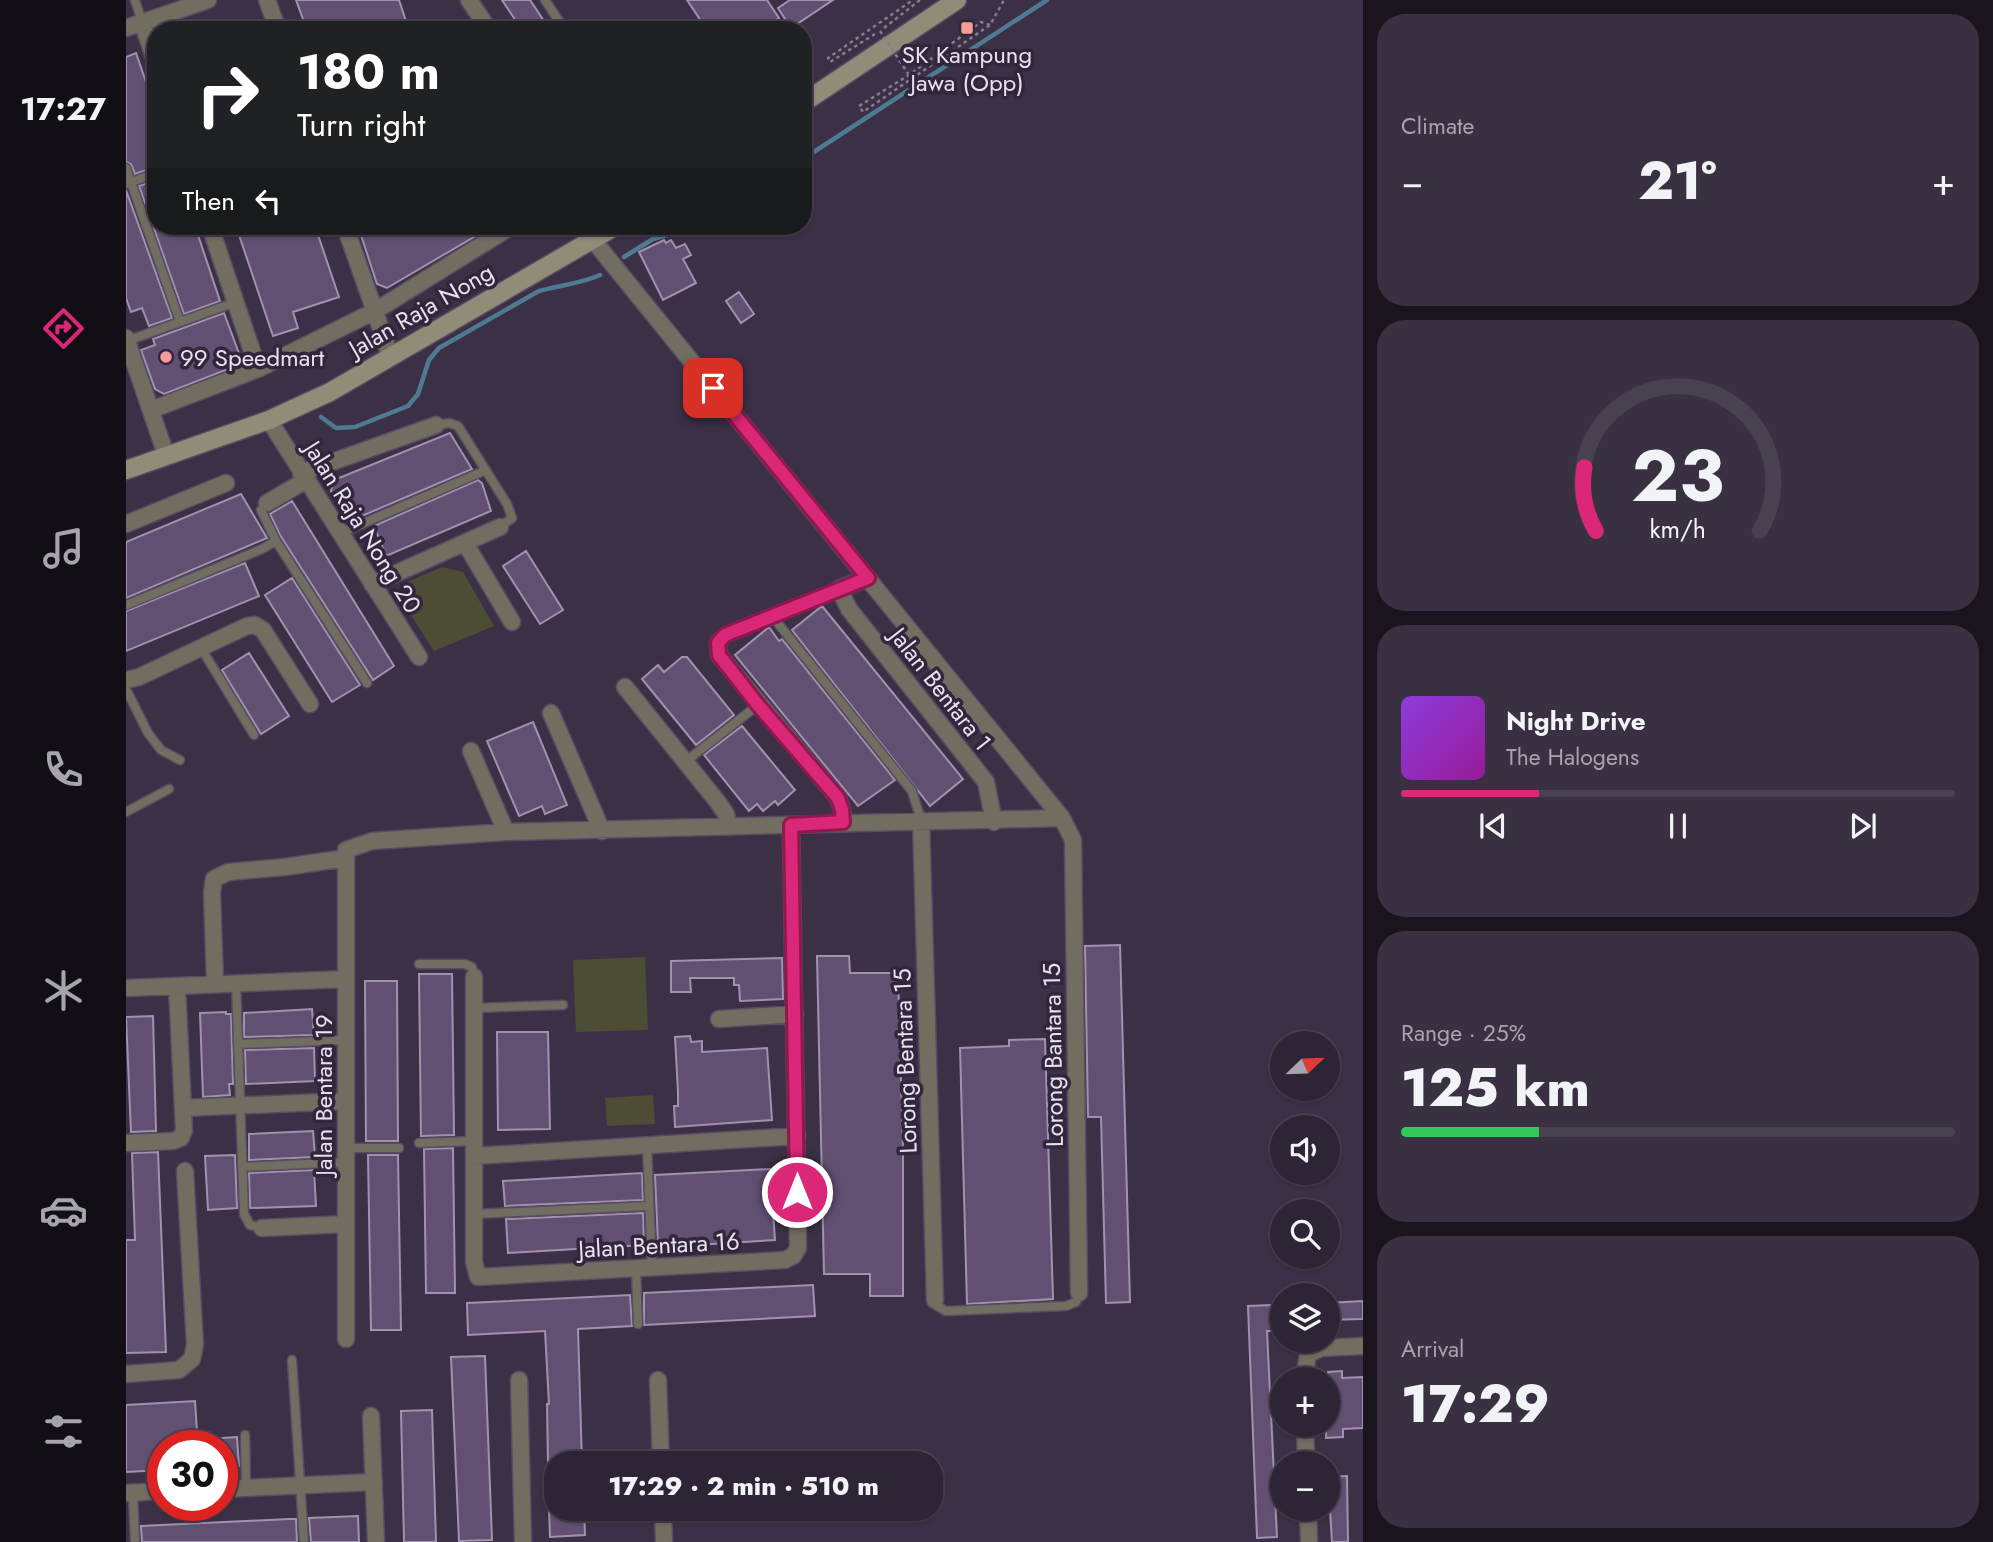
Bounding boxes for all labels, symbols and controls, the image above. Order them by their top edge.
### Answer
marker: SK Kampung Jawa (Opp) [959,20,975,36]
text: 180 m [297,37,440,107]
place label: SK Kampung Jawa (Opp) [902,37,1032,100]
icon: right [182,49,273,140]
text: 17:27 [20,86,106,132]
text: Turn right [297,102,426,148]
text: Climate [1401,109,1474,143]
text: 21° [1638,143,1717,219]
text: − [1401,154,1423,209]
text: + [1932,154,1955,209]
text: Then [182,182,235,220]
icon: left [249,182,287,220]
street label: Jalan Raja Nong [340,254,500,367]
icon: directions [39,304,88,353]
place label: 99 Speedmart [180,340,325,375]
marker: 99 Speedmart [158,349,174,365]
pin [683,358,743,418]
icon: arrive [694,369,732,407]
text: 23 [1632,424,1724,529]
street label: Jalan Raja Nong 20 [294,432,430,620]
text: km/h [1650,511,1706,547]
icon: music [39,524,88,573]
street label: Jalan Bentara 1 [880,618,1000,758]
text: Night Drive [1506,702,1646,740]
text: The Halogens [1506,740,1639,774]
icon: phone [39,745,88,794]
icon: previous [1474,807,1512,845]
icon: pause [1659,807,1697,845]
icon: next [1844,807,1882,845]
street label: Lorong Bantara 15 [1034,962,1072,1148]
icon: climate [39,966,88,1015]
street label: Lorong Bentara 15 [884,968,926,1154]
street label: Jalan Bentara 19 [306,1014,341,1179]
text: Range · 25% [1401,1016,1526,1050]
north arrow [1270,1031,1340,1101]
map controls [1270,1031,1340,1521]
text: 125 km [1401,1050,1590,1126]
button: sound [1270,1115,1340,1185]
position arrow [760,1155,834,1229]
icon: car [39,1186,88,1235]
button: search [1270,1199,1340,1269]
street label: Jalan Bentara 16 [574,1223,741,1267]
button: layers [1270,1283,1340,1353]
text: Arrival [1401,1332,1464,1366]
text: 17:29 [1401,1366,1550,1442]
button: + [1270,1367,1340,1437]
icon: filters [39,1407,88,1456]
speed limit sign: 30 [147,1430,238,1521]
button: − [1270,1451,1340,1521]
text: 17:29 · 2 min · 510 m [608,1467,879,1505]

